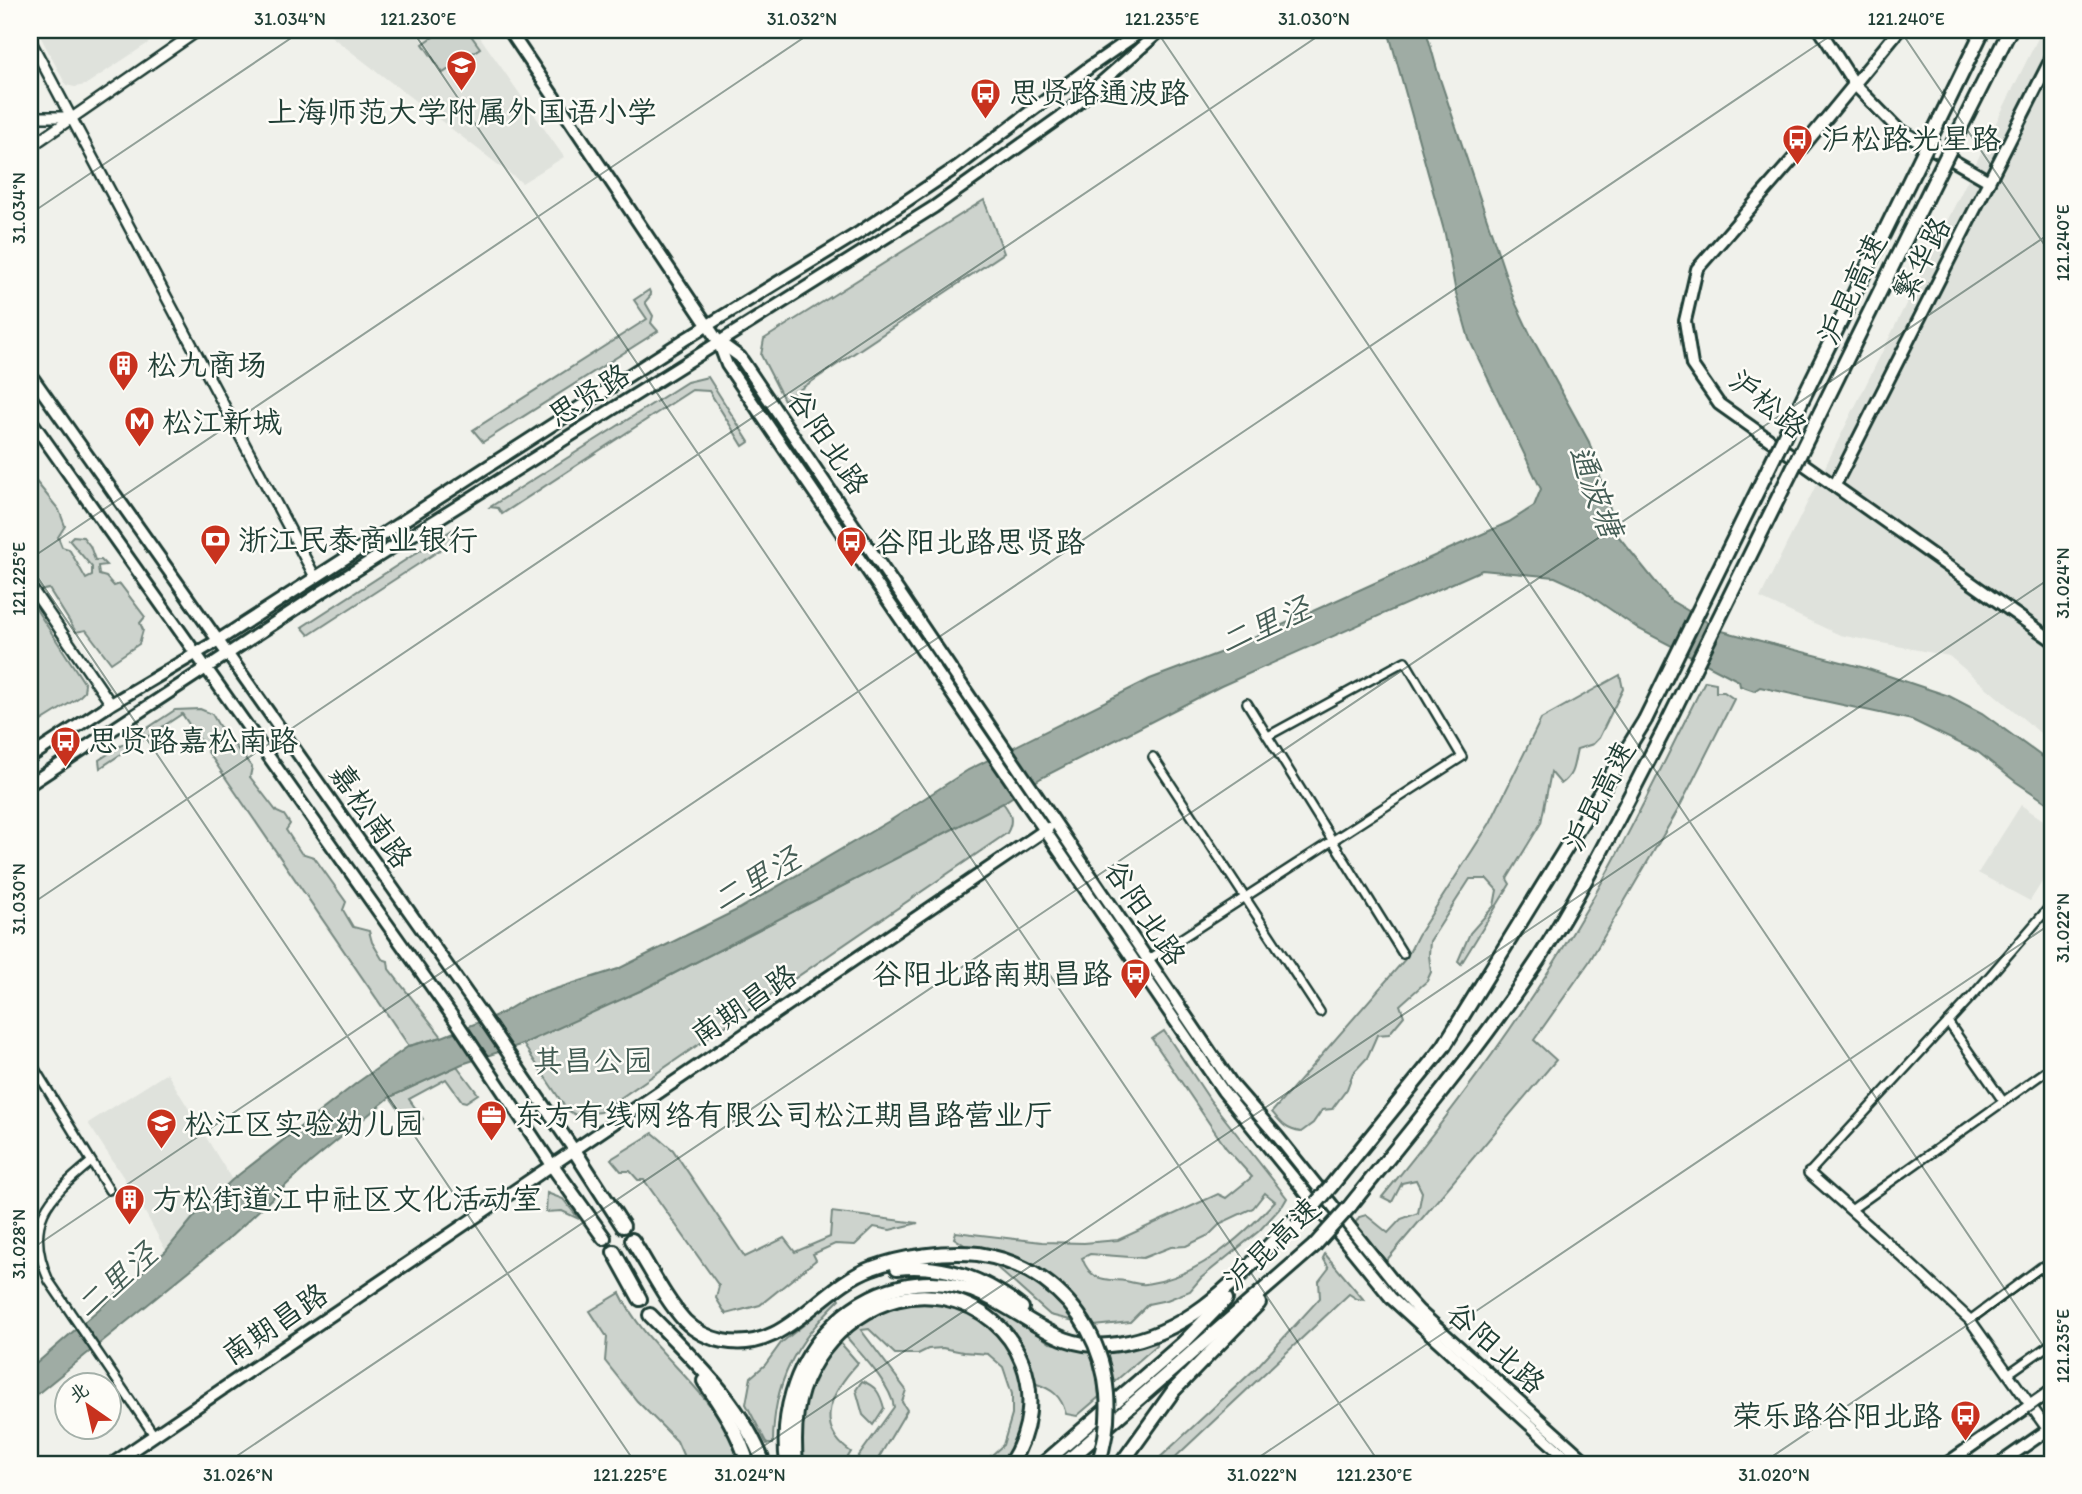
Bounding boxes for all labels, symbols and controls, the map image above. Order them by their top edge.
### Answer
text: 31.034°N [254,8,326,30]
text: 121.230°E [380,8,456,30]
text: 31.032°N [767,8,837,30]
text: 121.235°E [1125,8,1199,30]
text: 31.030°N [1278,8,1350,30]
text: 121.240°E [1867,8,1945,30]
school or university icon: 上海师范大学附属外国语小学 [445,49,479,93]
place label: 思贤路通波路 [1009,74,1189,111]
bus stop icon: 思贤路通波路 [969,76,1003,120]
place label: 上海师范大学附属外国语小学 [267,93,657,130]
place label: 沪松路光星路 [1821,120,2001,157]
bus stop icon: 沪松路光星路 [1781,122,1815,166]
text: 31.034°N [8,172,30,244]
text: 121.240°E [2052,204,2074,282]
street label: 繁华路 [1885,210,1958,307]
street label: 沪昆高速 [1809,227,1894,351]
place label: 松九商场 [147,346,267,383]
building icon: 松九商场 [107,348,141,392]
street label: 思贤路 [541,355,637,434]
street label: 沪松路 [1722,361,1815,446]
street label: 谷阳北路 [780,382,877,502]
place label: 松江新城 [162,403,282,440]
metro station icon: 松江新城 [122,405,156,449]
water label: 通波塘 [1561,439,1632,545]
place label: 浙江民泰商业银行 [238,521,478,558]
bank icon: 浙江民泰商业银行 [198,523,232,567]
place label: 谷阳北路思贤路 [875,523,1085,560]
bus stop icon: 谷阳北路思贤路 [835,525,869,569]
text: 121.225°E [8,542,30,616]
text: 31.024°N [2052,547,2074,619]
water label: 二里泾 [1213,588,1317,662]
place label: 思贤路嘉松南路 [88,722,298,759]
bus stop icon: 思贤路嘉松南路 [48,724,82,768]
street label: 沪昆高速 [1554,734,1643,857]
street label: 嘉松南路 [322,756,421,875]
water label: 二里泾 [705,838,808,919]
street label: 谷阳北路 [1097,853,1194,973]
text: 31.030°N [8,863,30,935]
text: 31.022°N [2052,893,2074,963]
place label: 谷阳北路南期昌路 [872,955,1112,992]
street label: 南期昌路 [684,956,804,1053]
bus stop icon: 谷阳北路南期昌路 [1118,957,1152,1001]
park label: 其昌公园 [533,1042,653,1079]
place label: 东方有线网络有限公司松江期昌路营业厅 [514,1096,1054,1133]
office icon: 东方有线网络有限公司松江期昌路营业厅 [474,1098,508,1142]
place label: 松江区实验幼儿园 [184,1105,424,1142]
school or university icon: 松江区实验幼儿园 [144,1107,178,1151]
place label: 方松街道江中社区文化活动室 [152,1180,542,1217]
building icon: 方松街道江中社区文化活动室 [112,1182,146,1226]
street label: 沪昆高速 [1215,1189,1328,1298]
text: 31.028°N [8,1209,30,1279]
water label: 二里泾 [67,1234,165,1326]
street label: 南期昌路 [215,1275,335,1372]
street label: 谷阳北路 [1439,1294,1553,1402]
text: 121.235°E [2052,1309,2074,1383]
north arrow [52,1372,122,1442]
text: 北 [64,1377,93,1407]
place label: 荣乐路谷阳北路 [1732,1397,1942,1434]
bus stop icon: 荣乐路谷阳北路 [1948,1399,1982,1443]
text: 31.026°N [203,1464,273,1486]
text: 121.225°E [593,1464,667,1486]
text: 31.024°N [714,1464,786,1486]
text: 31.022°N [1227,1464,1297,1486]
text: 121.230°E [1336,1464,1412,1486]
text: 31.020°N [1738,1464,1810,1486]

